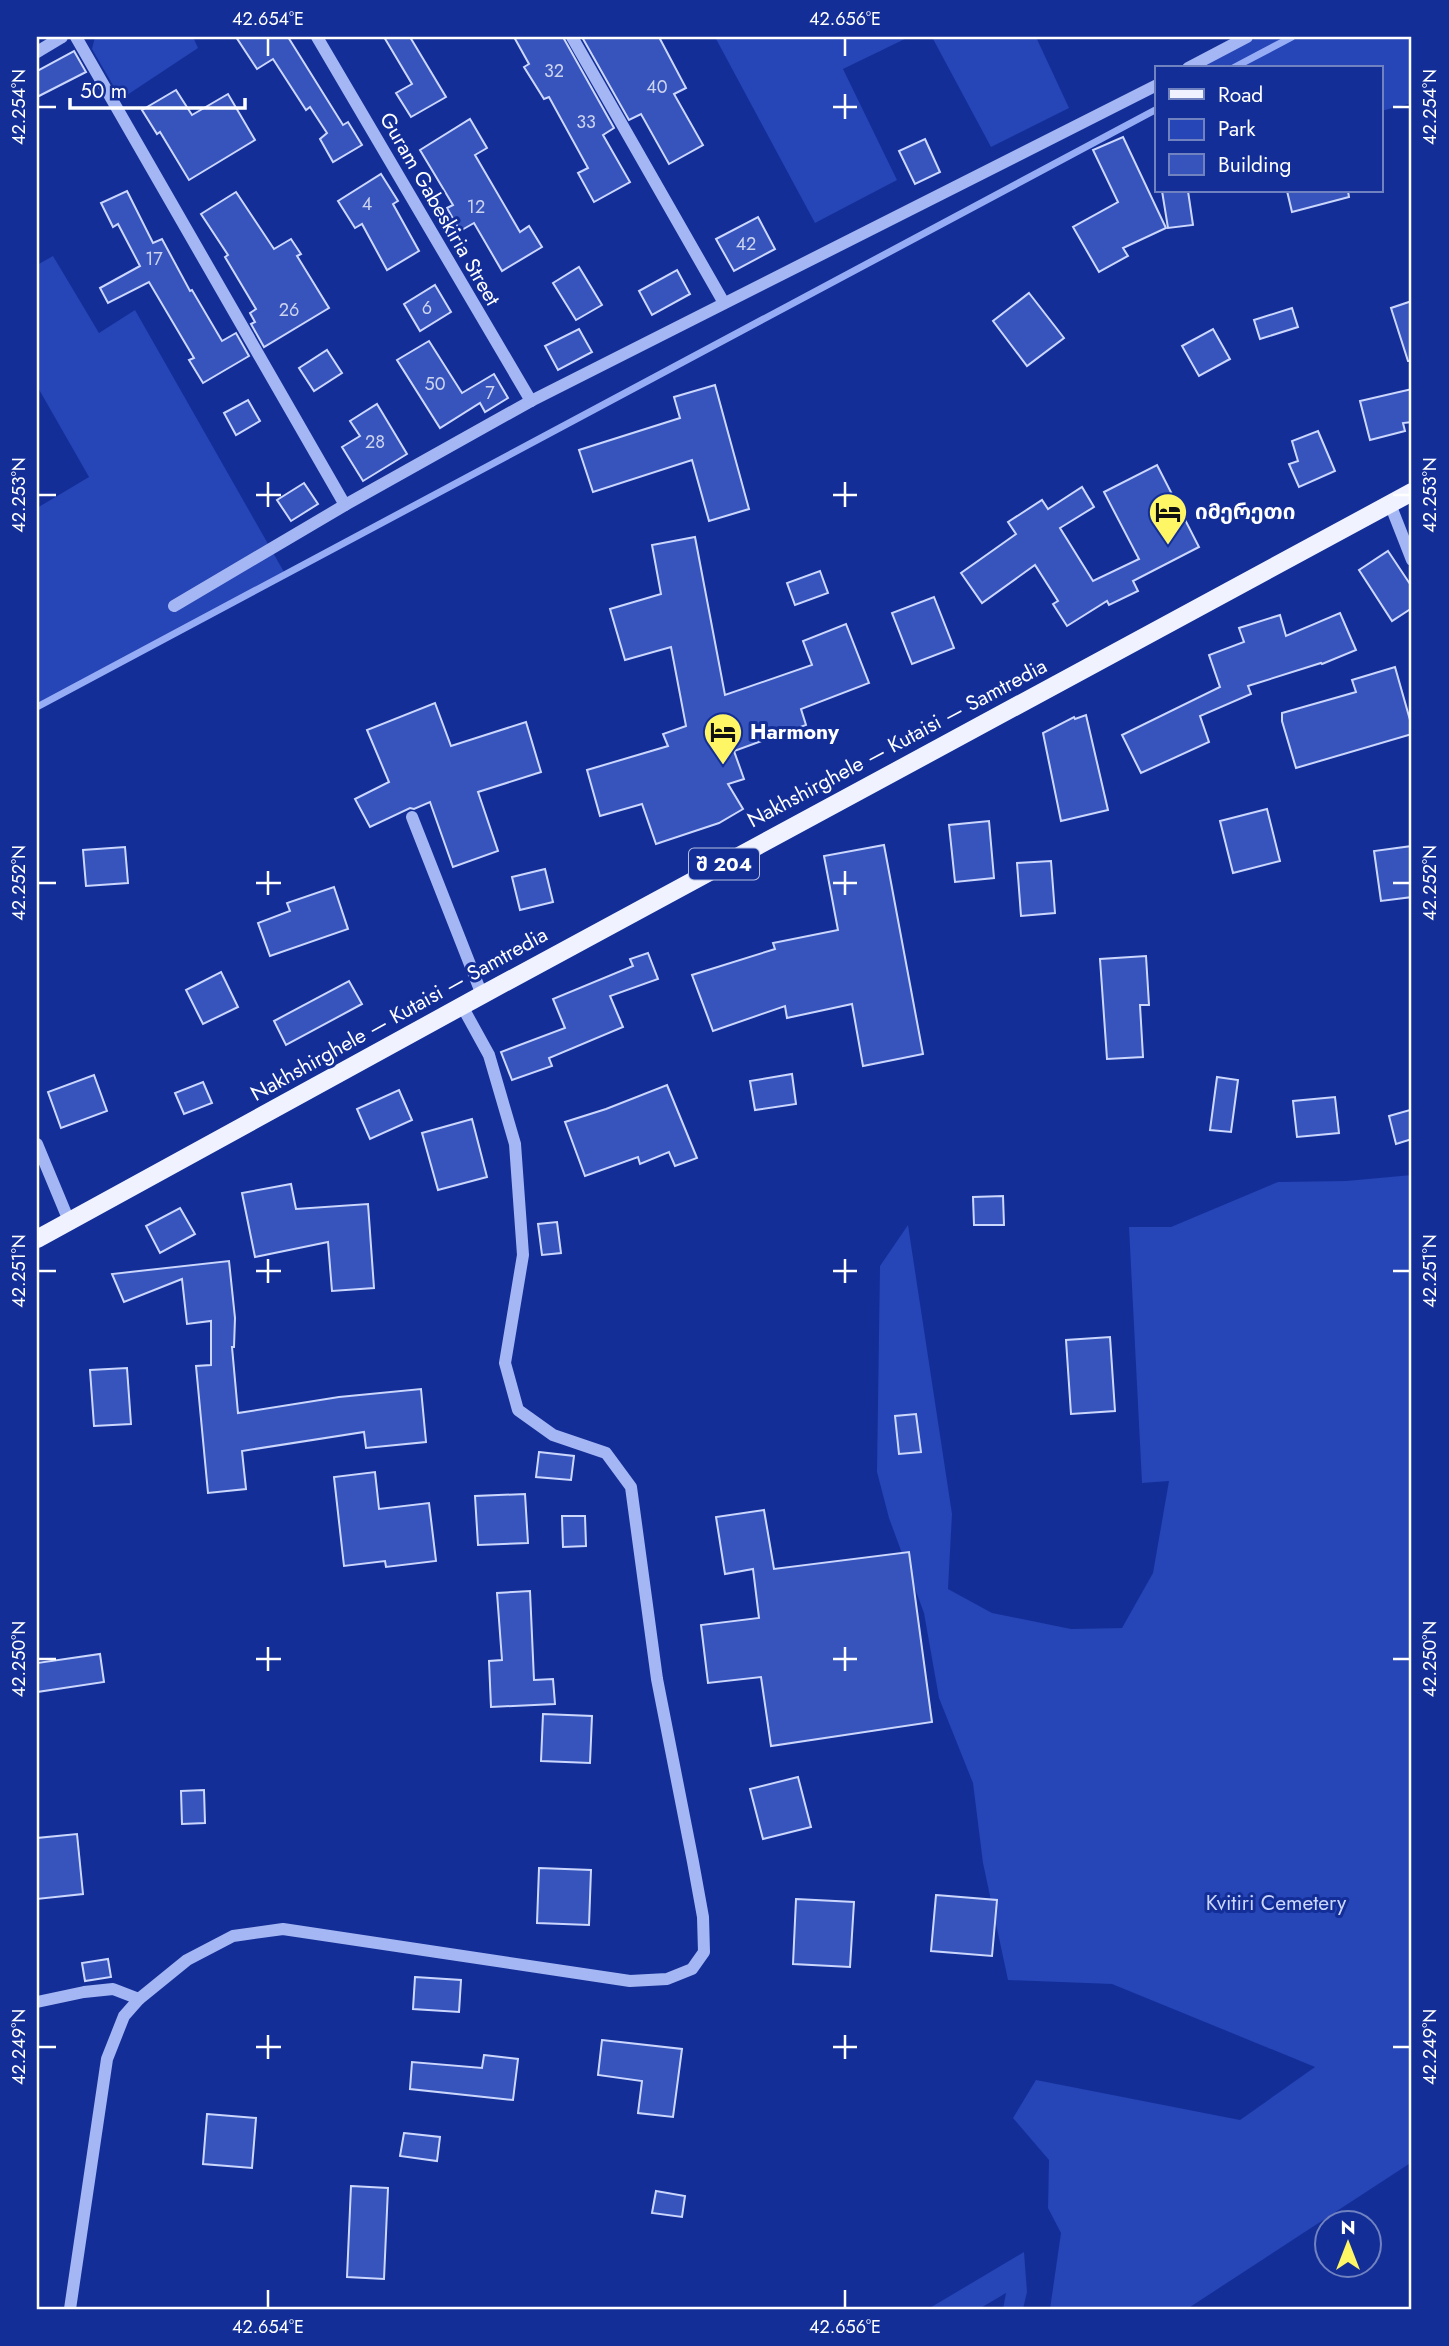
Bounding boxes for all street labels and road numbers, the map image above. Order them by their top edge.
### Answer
street label: Guram Gabeskiria Street [372,107,508,311]
street label: Nakhshirghele — Kutaisi — Samtredia [742,651,1052,835]
road number: შ 204 [689,848,759,880]
street label: Nakhshirghele — Kutaisi — Samtredia [245,920,553,1108]

